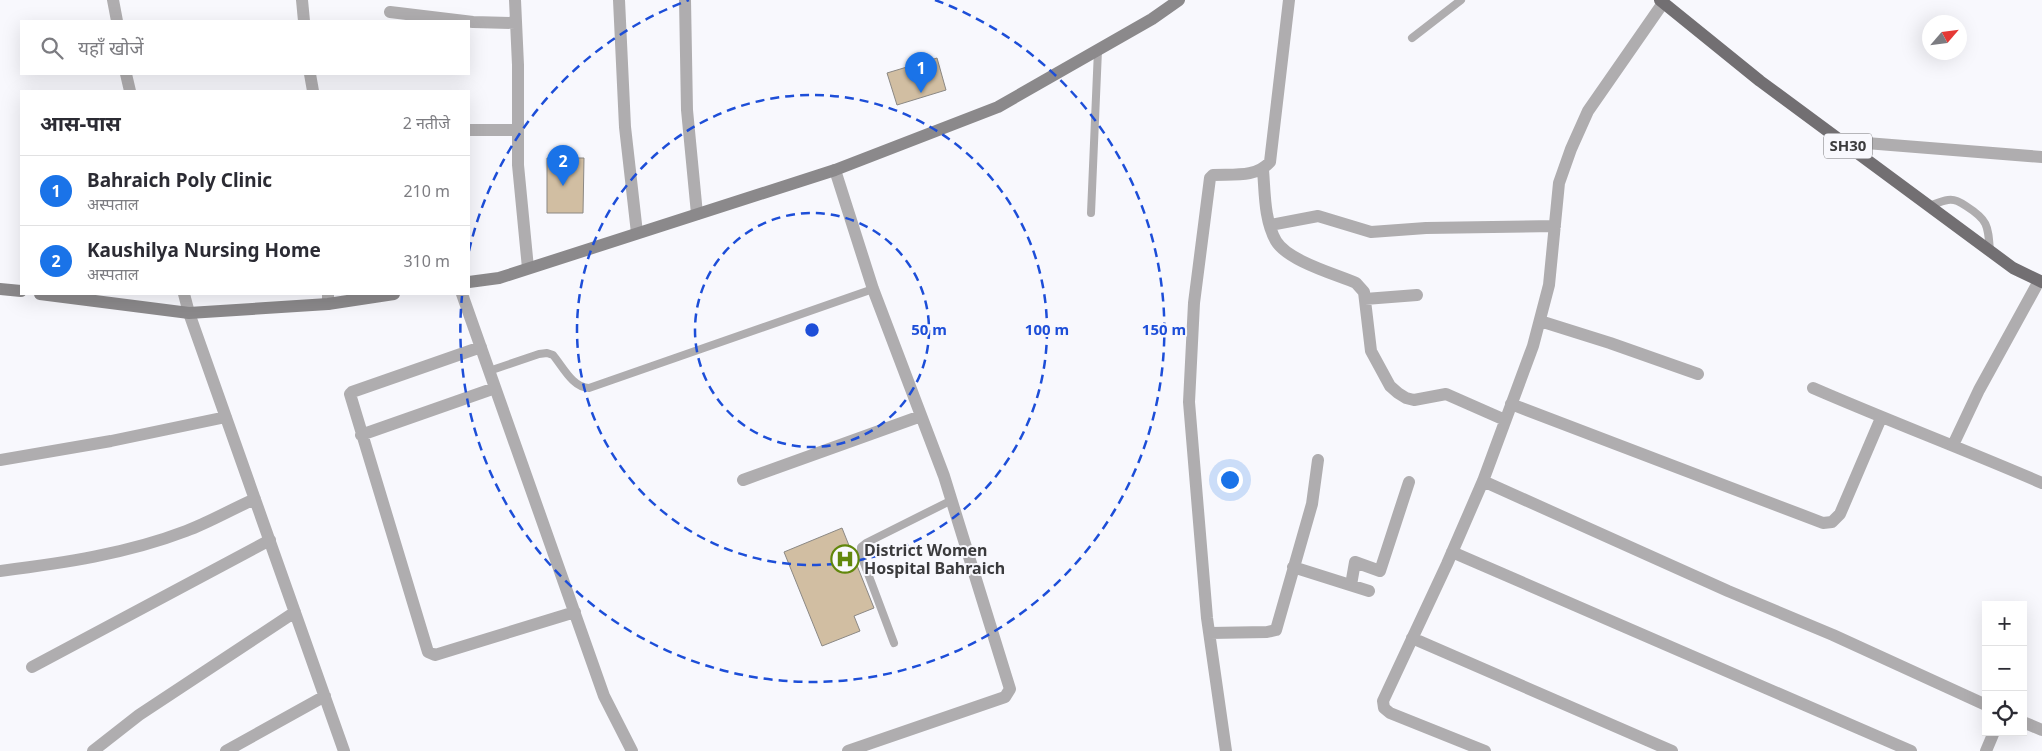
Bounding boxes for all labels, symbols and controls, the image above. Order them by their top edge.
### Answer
north arrow [1922,15,1967,60]
search box [20,20,470,75]
icon: search [38,34,66,62]
text: यहाँ खोजें [78,35,144,61]
pin: 1 [905,52,937,93]
text: आस-पास [40,109,121,137]
text: 2 नतीजे [403,112,450,134]
road number: SH30 [1824,134,1872,158]
pin: 2 [547,145,579,186]
text: Bahraich Poly Clinic [87,167,272,193]
text: 1 [51,180,61,202]
text: 210 m [403,180,450,202]
text: अस्पताल [87,193,139,215]
text: Kaushilya Nursing Home [87,237,321,263]
text: 2 [51,250,61,272]
text: 310 m [403,250,450,272]
text: अस्पताल [87,263,139,285]
text: 50 m [911,319,947,339]
text: 100 m [1025,319,1069,339]
text: 150 m [1142,319,1186,339]
centre of rings [803,321,821,339]
your location [1217,467,1243,493]
place label: District Women Hospital Bahraich [864,539,1005,579]
hospital icon: District Women Hospital Bahraich [830,544,860,574]
map controls [1982,601,2027,736]
button: + [1982,601,2027,646]
button: − [1982,646,2027,691]
button: locate [1982,691,2027,736]

